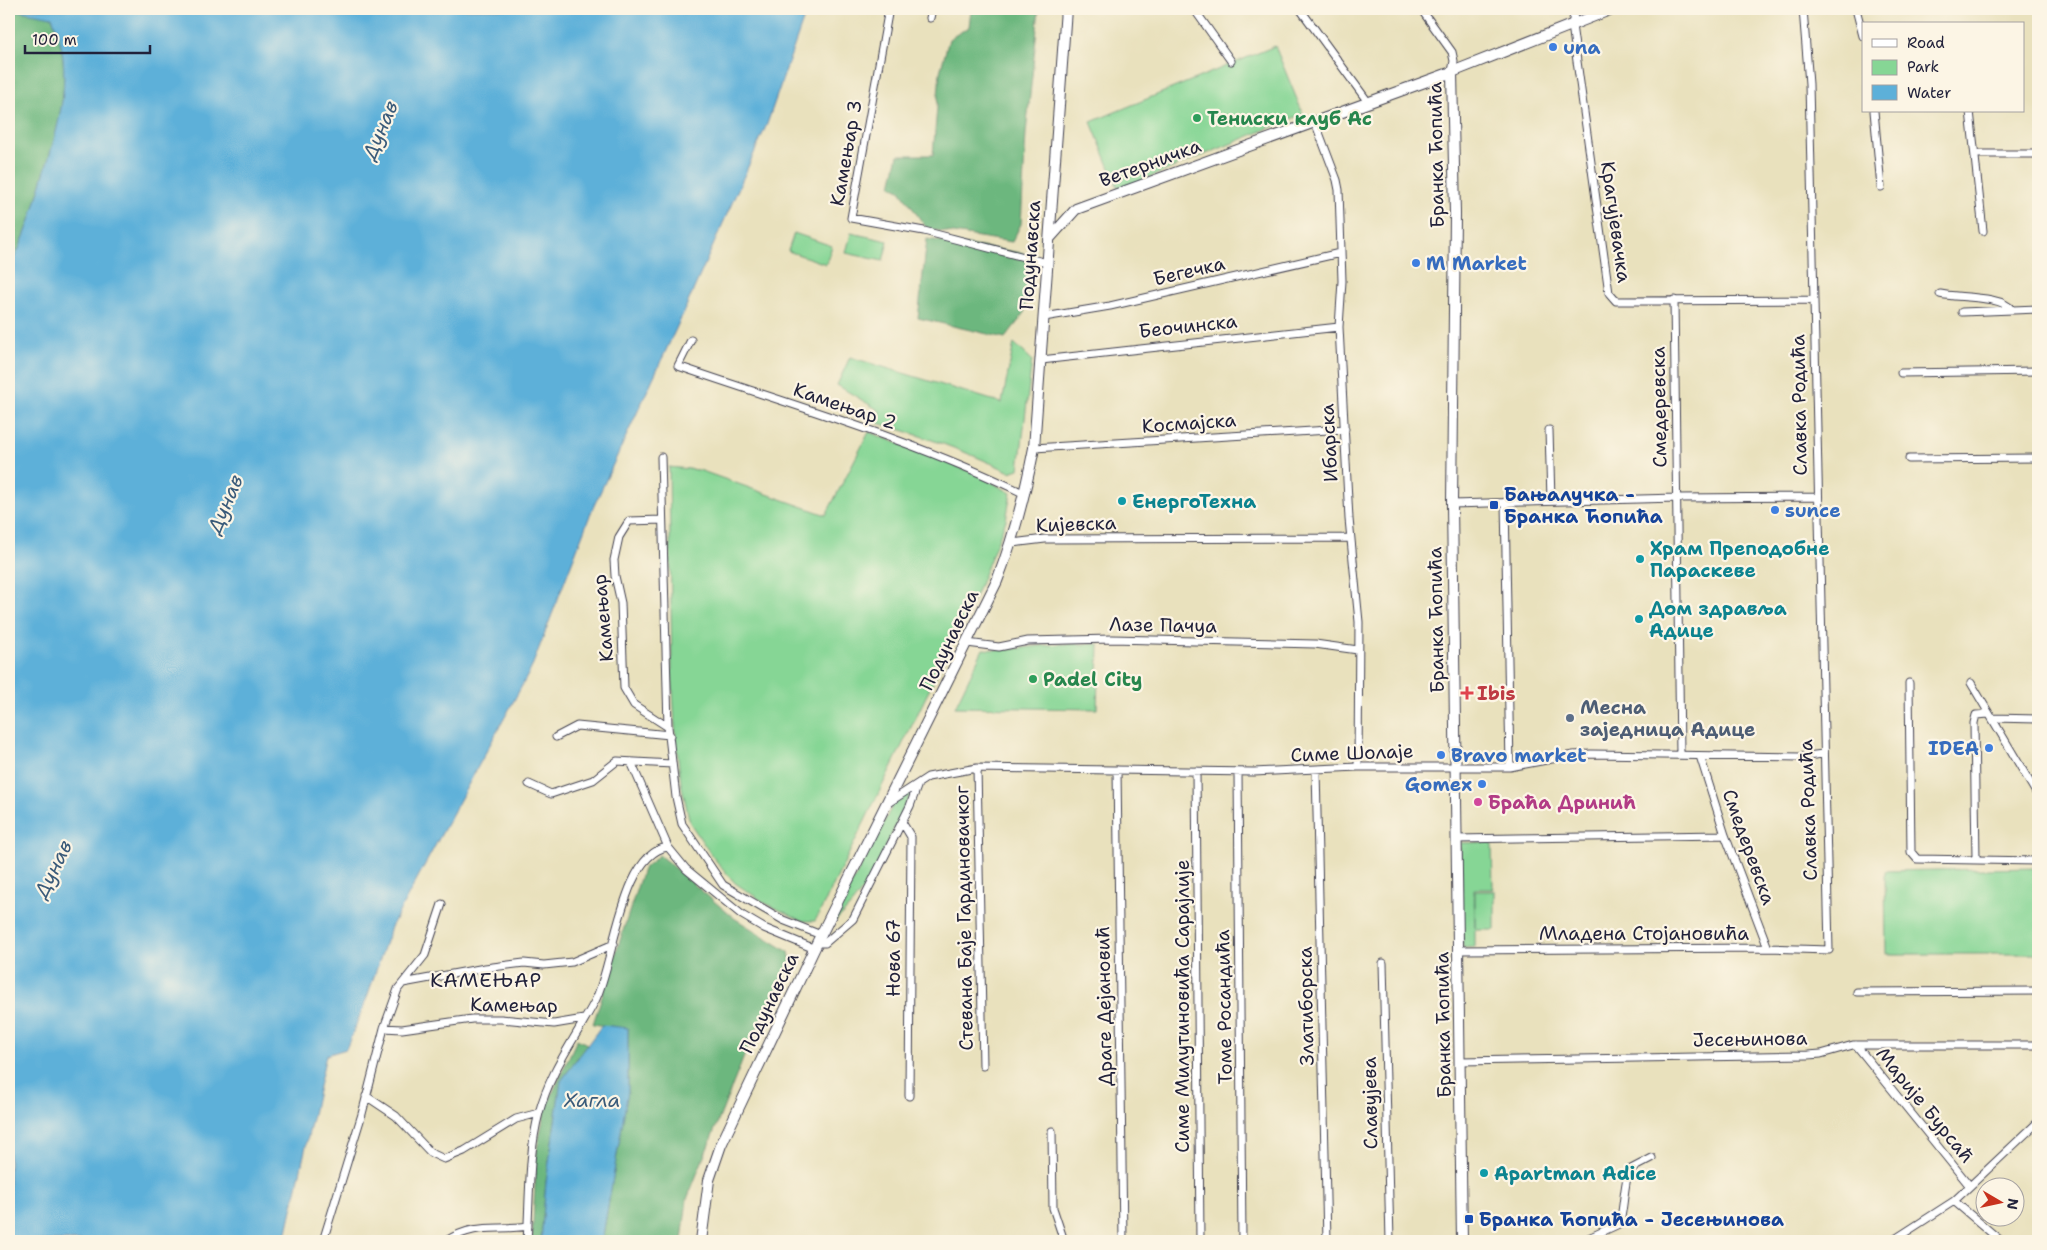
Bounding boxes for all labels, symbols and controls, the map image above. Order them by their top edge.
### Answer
scale bar [25,22,150,54]
legend [1862,22,2024,112]
text: 100 m [32,30,77,50]
text: Road [1907,33,1945,53]
place label: una [1563,35,1600,60]
marker: una [1547,41,1559,53]
text: Park [1907,57,1939,77]
street label: Бранка Ћопића [1422,81,1450,228]
text: Water [1907,83,1951,103]
water label: Дунав [356,96,404,164]
street label: Камењар 3 [824,98,868,208]
place label: Тениски клуб Ас [1207,106,1372,131]
marker: Тениски клуб Ас [1191,112,1203,124]
street label: Ветерничка [1096,133,1204,193]
street label: Крагујевачка [1595,160,1637,284]
street label: Подунавска [1014,199,1046,311]
street label: Бегечка [1151,251,1227,291]
place label: M Market [1426,251,1527,276]
marker: M Market [1410,257,1422,269]
street label: Беочинска [1138,308,1239,344]
street label: Славка Родића [1785,334,1813,476]
street label: Смедеревска [1645,346,1673,468]
street label: Камењар 2 [790,377,900,435]
street label: Ибарска [1314,403,1344,483]
street label: Космајска [1141,407,1237,439]
water label: Дунав [201,470,249,538]
place label: Бањалучка - Бранка Ћопића [1504,482,1663,529]
place label: ЕнергоТехна [1132,489,1256,514]
marker: ЕнергоТехна [1116,495,1128,507]
place label: sunce [1785,498,1841,523]
marker: Бањалучка - Бранка Ћопића [1488,499,1500,511]
marker: sunce [1769,504,1781,516]
street label: Кијевска [1035,510,1117,538]
place label: Храм Преподобне Параскеве [1650,536,1830,583]
street label: Бранка Ћопића [1422,546,1450,693]
marker: Храм Преподобне Параскеве [1634,553,1646,565]
street label: Камењар [587,573,619,663]
street label: Подунавска [914,585,984,695]
place label: Дом здравља Адице [1649,596,1787,643]
street label: Лазе Пачуа [1109,612,1217,638]
marker: Дом здравља Адице [1633,613,1645,625]
place label: Padel City [1043,667,1142,692]
marker: Padel City [1027,673,1039,685]
place label: Ibis [1477,681,1515,706]
marker: Ibis [1461,687,1473,699]
place label: Месна заједница Адице [1580,695,1755,742]
marker: Месна заједница Адице [1564,712,1576,724]
place label: IDEA [1928,736,1979,761]
street label: Симе Шолаје [1290,738,1414,768]
street label: Славка Родића [1793,739,1823,881]
marker: IDEA [1983,742,1995,754]
place label: Bravo market [1451,743,1587,768]
marker: Bravo market [1435,749,1447,761]
place label: Gomex [1405,772,1472,797]
marker: Gomex [1476,778,1488,790]
street label: Стевана Баје Гардиновачког [949,785,979,1051]
street label: Смедеревска [1717,786,1782,908]
place label: Браћа Дринић [1488,790,1636,815]
marker: Браћа Дринић [1472,796,1484,808]
water label: Дунав [27,835,78,903]
street label: Симе Милутиновића Сарајлије [1170,859,1195,1153]
street label: Нова 67 [881,919,906,997]
street label: Младена Стојановића [1539,921,1749,946]
street label: Драге Дејановић [1090,926,1118,1086]
street label: Томе Росандића [1210,929,1238,1085]
street label: Златиборска [1292,946,1320,1066]
street label: Подунавска [734,948,804,1058]
street label: Бранка Ћопића [1429,951,1457,1098]
district label: КАМЕЊАР [430,967,542,993]
street label: Камењар [470,992,558,1018]
street label: Јесењинова [1692,1025,1808,1052]
street label: Марије Бурсаћ [1871,1042,1979,1168]
street label: Славујева [1357,1056,1383,1150]
water label: Хагла [563,1087,620,1113]
place label: Apartman Adice [1494,1161,1657,1186]
marker: Apartman Adice [1478,1167,1490,1179]
north arrow [1974,1178,2024,1228]
text: N [2003,1197,2023,1211]
place label: Бранка Ћопића - Јесењинова [1479,1207,1784,1232]
marker: Бранка Ћопића - Јесењинова [1463,1213,1475,1225]

